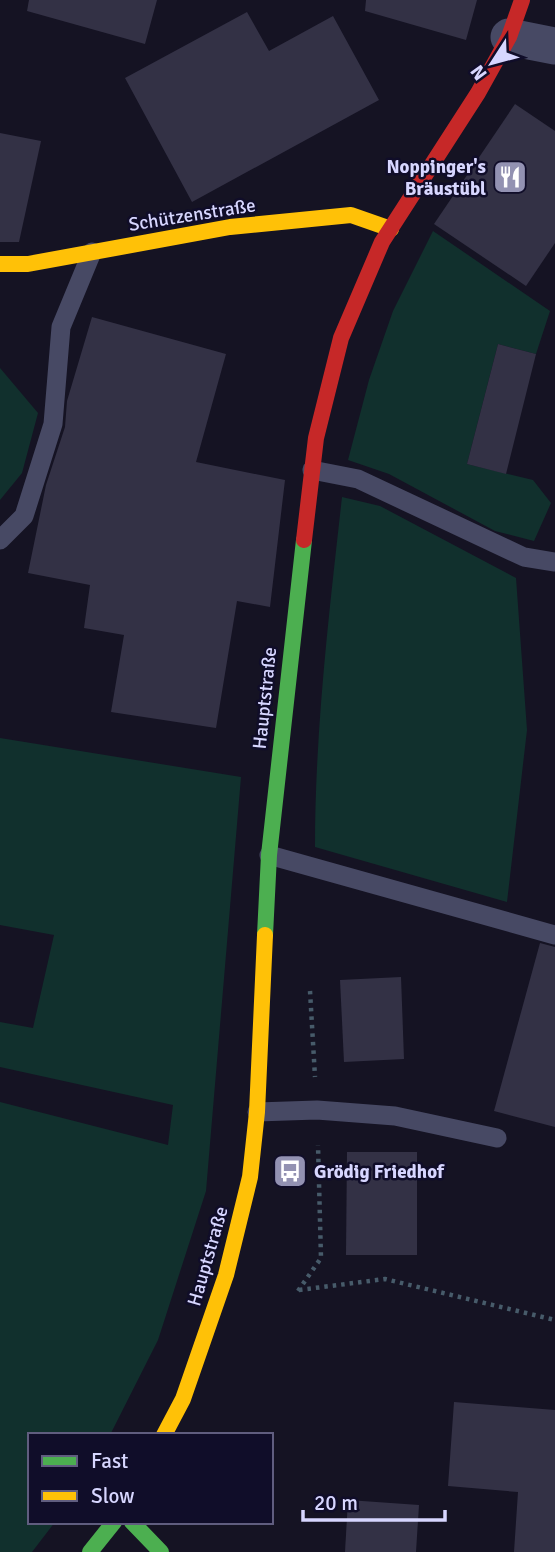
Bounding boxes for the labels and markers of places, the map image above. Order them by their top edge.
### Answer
place label: Noppinger's Bräustübl [386,155,486,201]
restaurant icon: Noppinger's Bräustübl [491,158,529,196]
bus stop icon: Grödig Friedhof [271,1152,309,1190]
place label: Grödig Friedhof [314,1160,445,1184]

